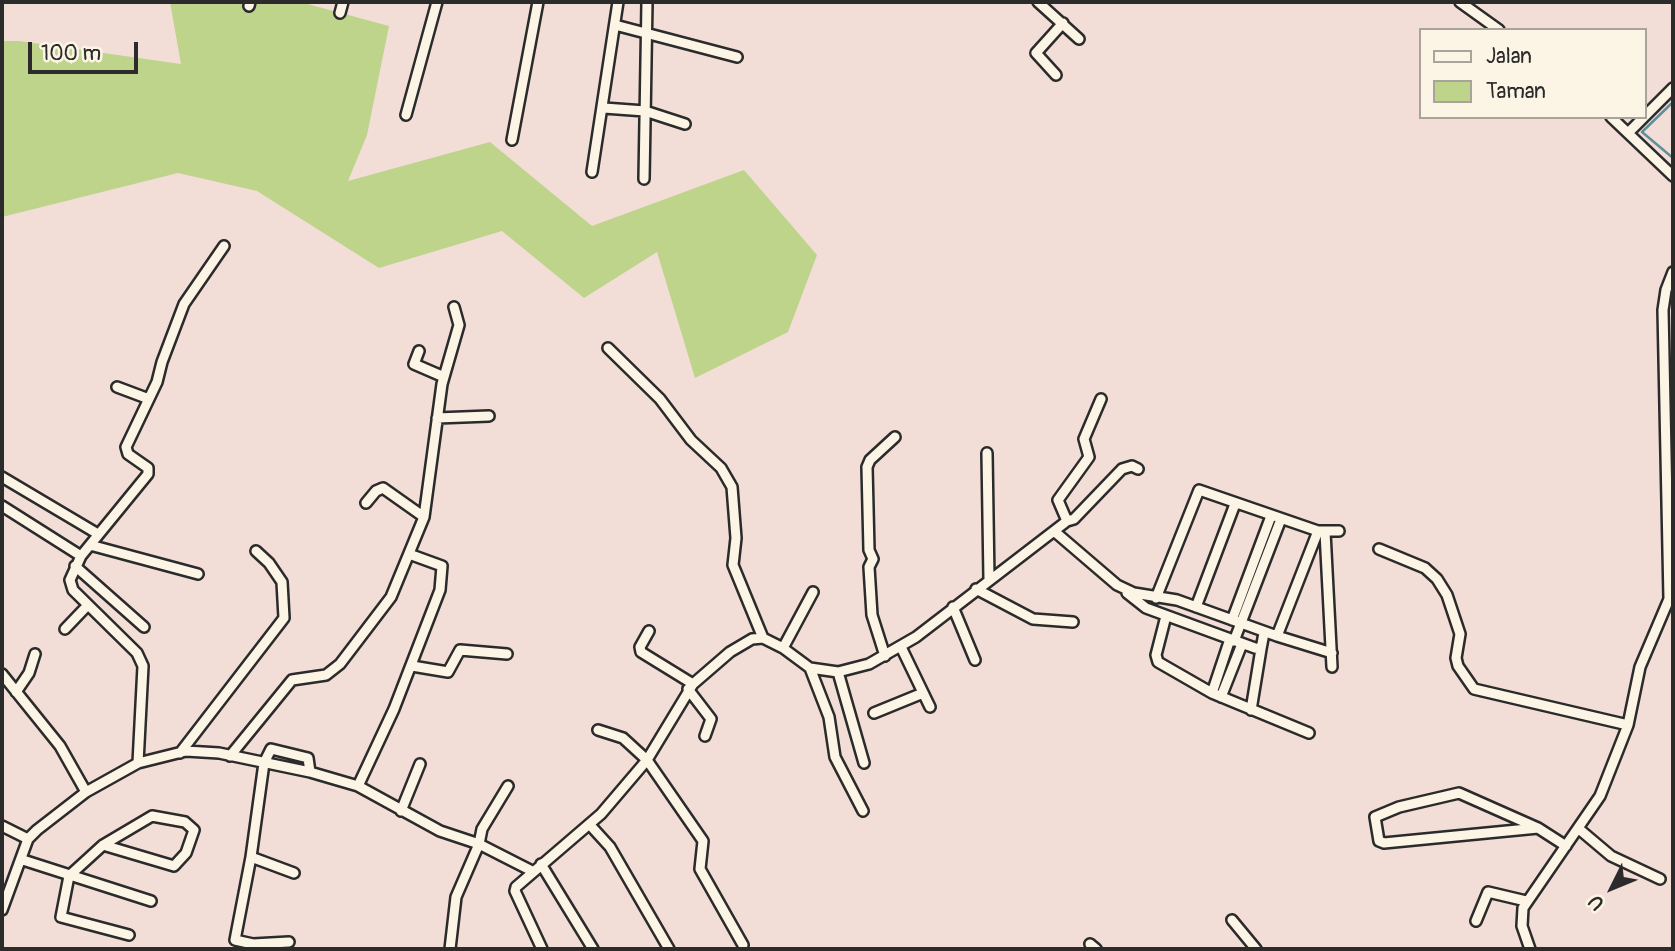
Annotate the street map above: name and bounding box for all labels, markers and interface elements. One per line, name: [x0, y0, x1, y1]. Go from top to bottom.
scale bar: [32, 28, 142, 72]
legend: [1420, 28, 1647, 119]
text: 100 m: [41, 40, 101, 67]
text: Jalan: [1486, 43, 1532, 70]
text: Taman: [1486, 78, 1546, 105]
north arrow: [1577, 853, 1647, 923]
text: U: [1584, 890, 1610, 915]

